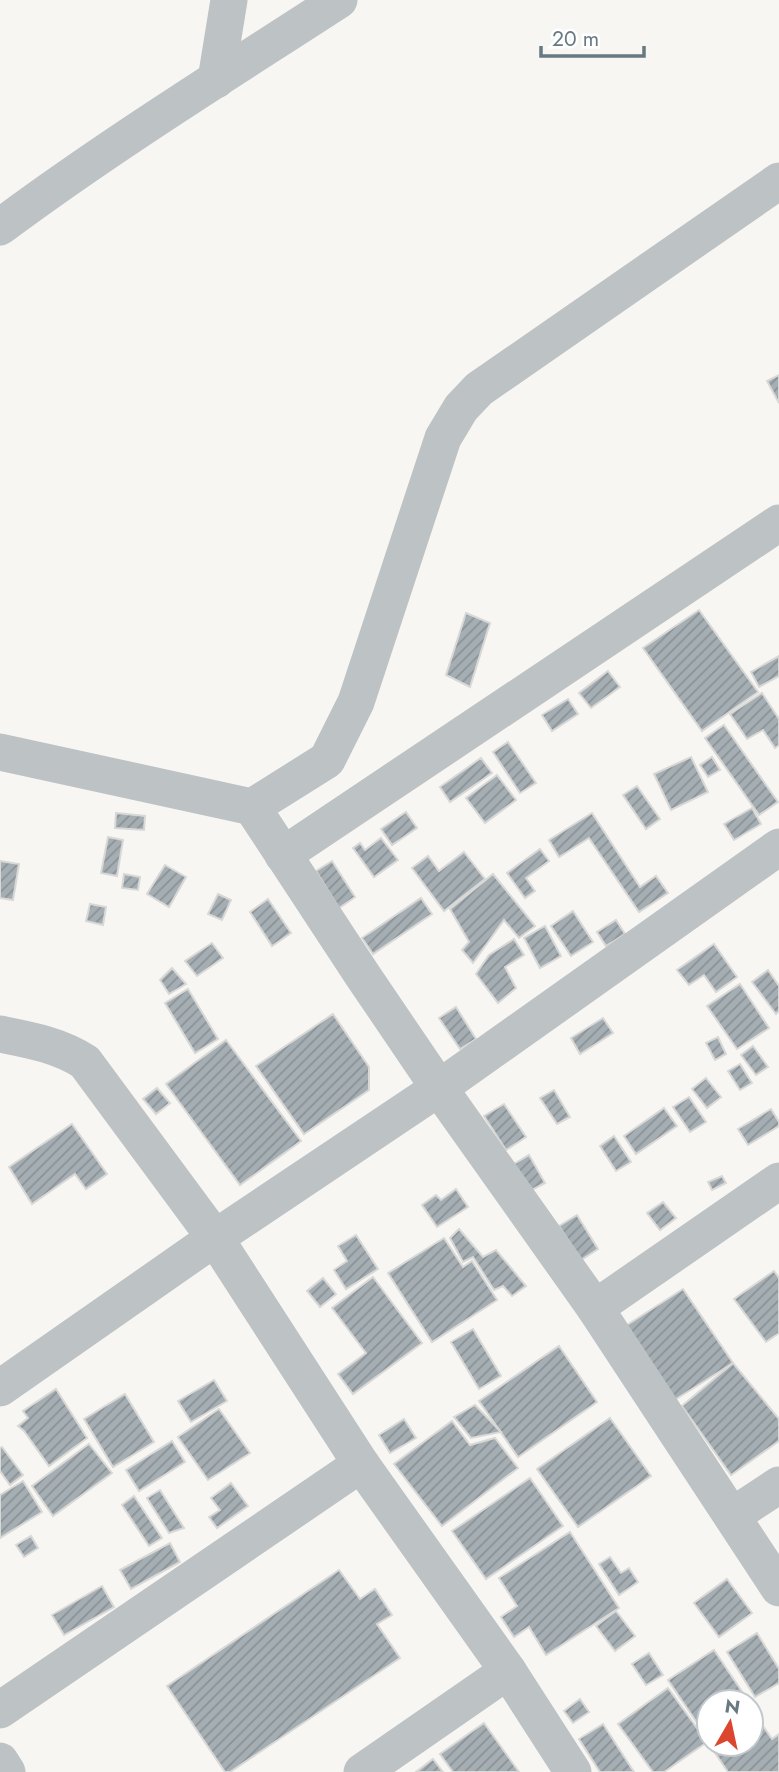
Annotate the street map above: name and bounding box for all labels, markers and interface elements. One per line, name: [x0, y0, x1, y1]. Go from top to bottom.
scale bar: [541, 14, 644, 58]
text: 20 m: [552, 24, 599, 54]
north arrow: [695, 1688, 765, 1758]
text: N: [723, 1692, 742, 1721]

